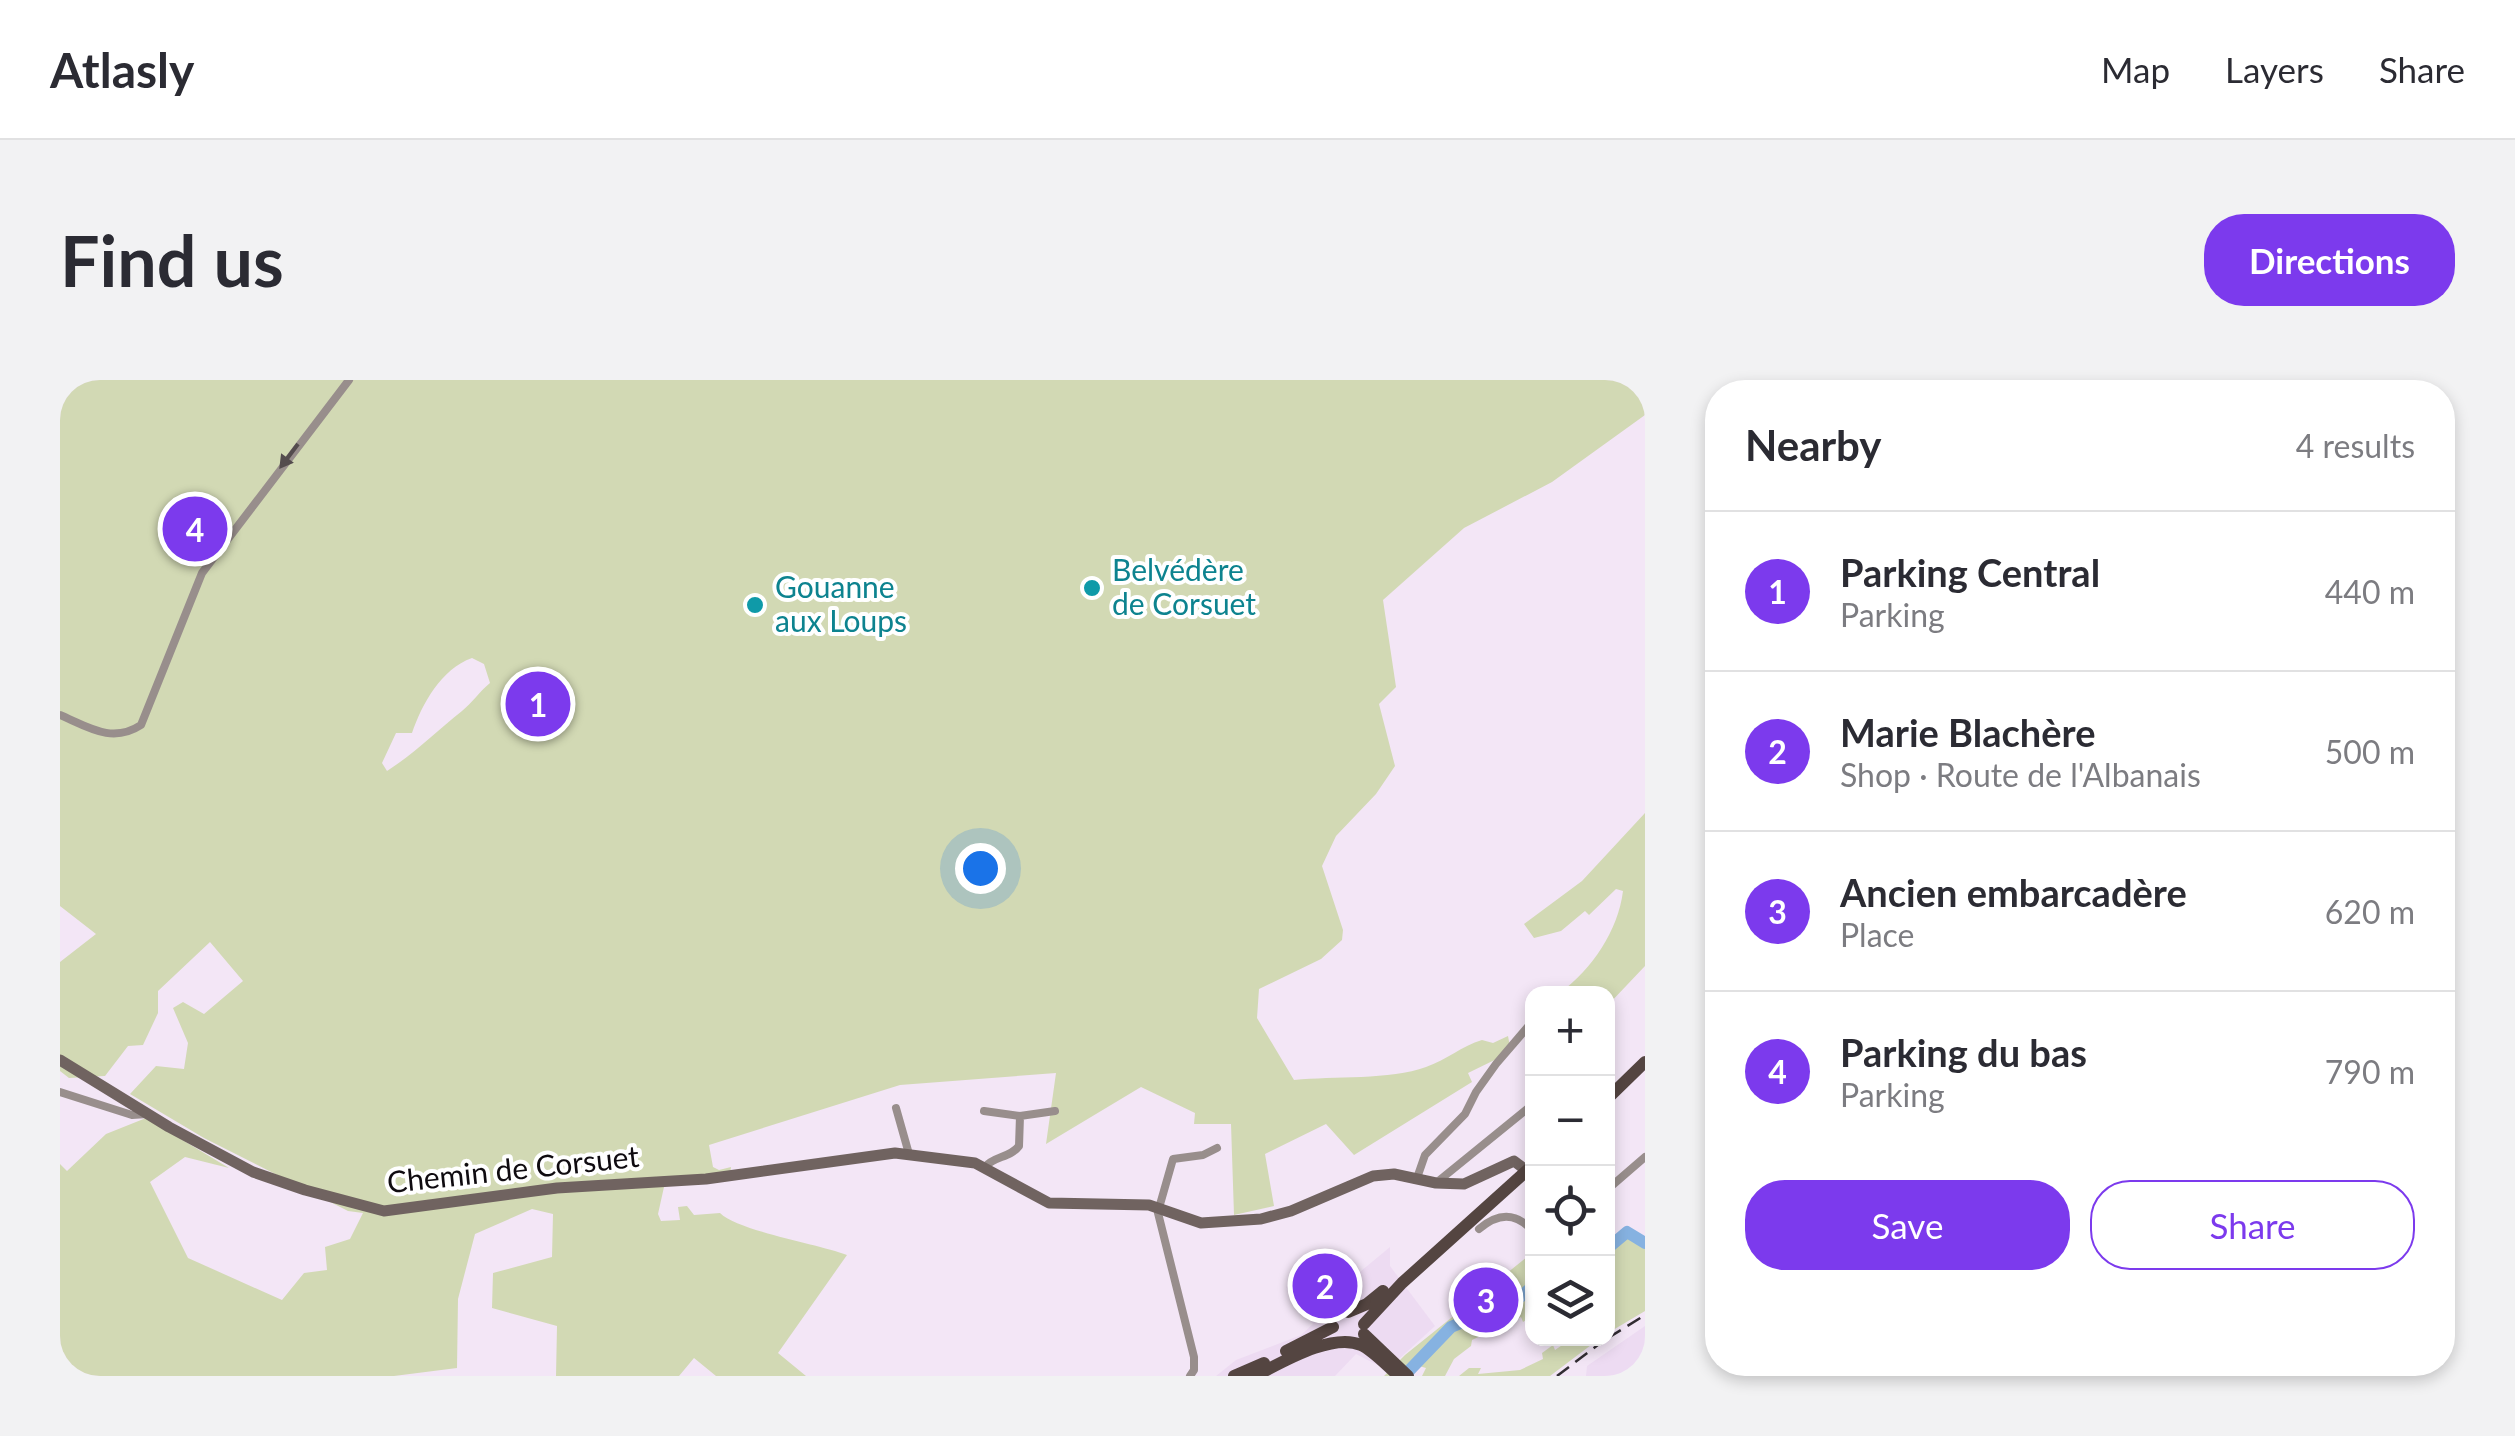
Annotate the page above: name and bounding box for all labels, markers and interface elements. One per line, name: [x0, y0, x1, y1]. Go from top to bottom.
text: Atlasly: [50, 41, 194, 98]
text: Map: [2101, 48, 2170, 90]
text: Layers: [2225, 48, 2324, 90]
text: Share: [2379, 48, 2465, 90]
button: Directions: [2204, 214, 2455, 306]
text: Find us: [60, 218, 284, 302]
text: Nearby: [1745, 420, 1882, 470]
text: 4 results: [2296, 426, 2415, 465]
one-way arrow: [279, 443, 299, 469]
pin: 4: [162, 492, 228, 566]
text: Parking Central: [1840, 549, 2100, 595]
place label: Belvédère de Corsuet: [1112, 551, 1256, 621]
place label: Gouanne aux Loups: [775, 568, 907, 638]
text: 1: [1768, 572, 1787, 611]
text: 440 m: [2325, 572, 2415, 611]
marker: Belvédère de Corsuet: [1081, 577, 1103, 599]
marker: Gouanne aux Loups: [744, 594, 766, 616]
text: Parking: [1840, 595, 1945, 634]
pin: 1: [506, 666, 570, 742]
text: Marie Blachère: [1840, 709, 2095, 755]
text: 2: [1768, 732, 1787, 771]
text: 500 m: [2325, 732, 2415, 771]
text: Shop · Route de l'Albanais: [1840, 755, 2201, 794]
your location: [955, 843, 1006, 894]
text: Ancien embarcadère: [1840, 869, 2187, 915]
text: 3: [1768, 892, 1787, 931]
text: 620 m: [2325, 892, 2415, 931]
text: Place: [1840, 915, 1914, 954]
map controls: [1525, 986, 1615, 1346]
button: +: [1525, 986, 1615, 1076]
text: Parking du bas: [1840, 1029, 2087, 1075]
text: 4: [1768, 1052, 1787, 1091]
text: 790 m: [2325, 1052, 2415, 1091]
text: Parking: [1840, 1075, 1945, 1114]
button: −: [1525, 1076, 1615, 1166]
street label: Chemin de Corsuet: [385, 1137, 641, 1199]
button: locate: [1525, 1166, 1615, 1256]
button: Save: [1745, 1180, 2070, 1270]
button: Share: [2090, 1180, 2415, 1270]
pin: 2: [1292, 1248, 1358, 1324]
button: layers: [1525, 1256, 1615, 1346]
pin: 3: [1454, 1262, 1518, 1338]

